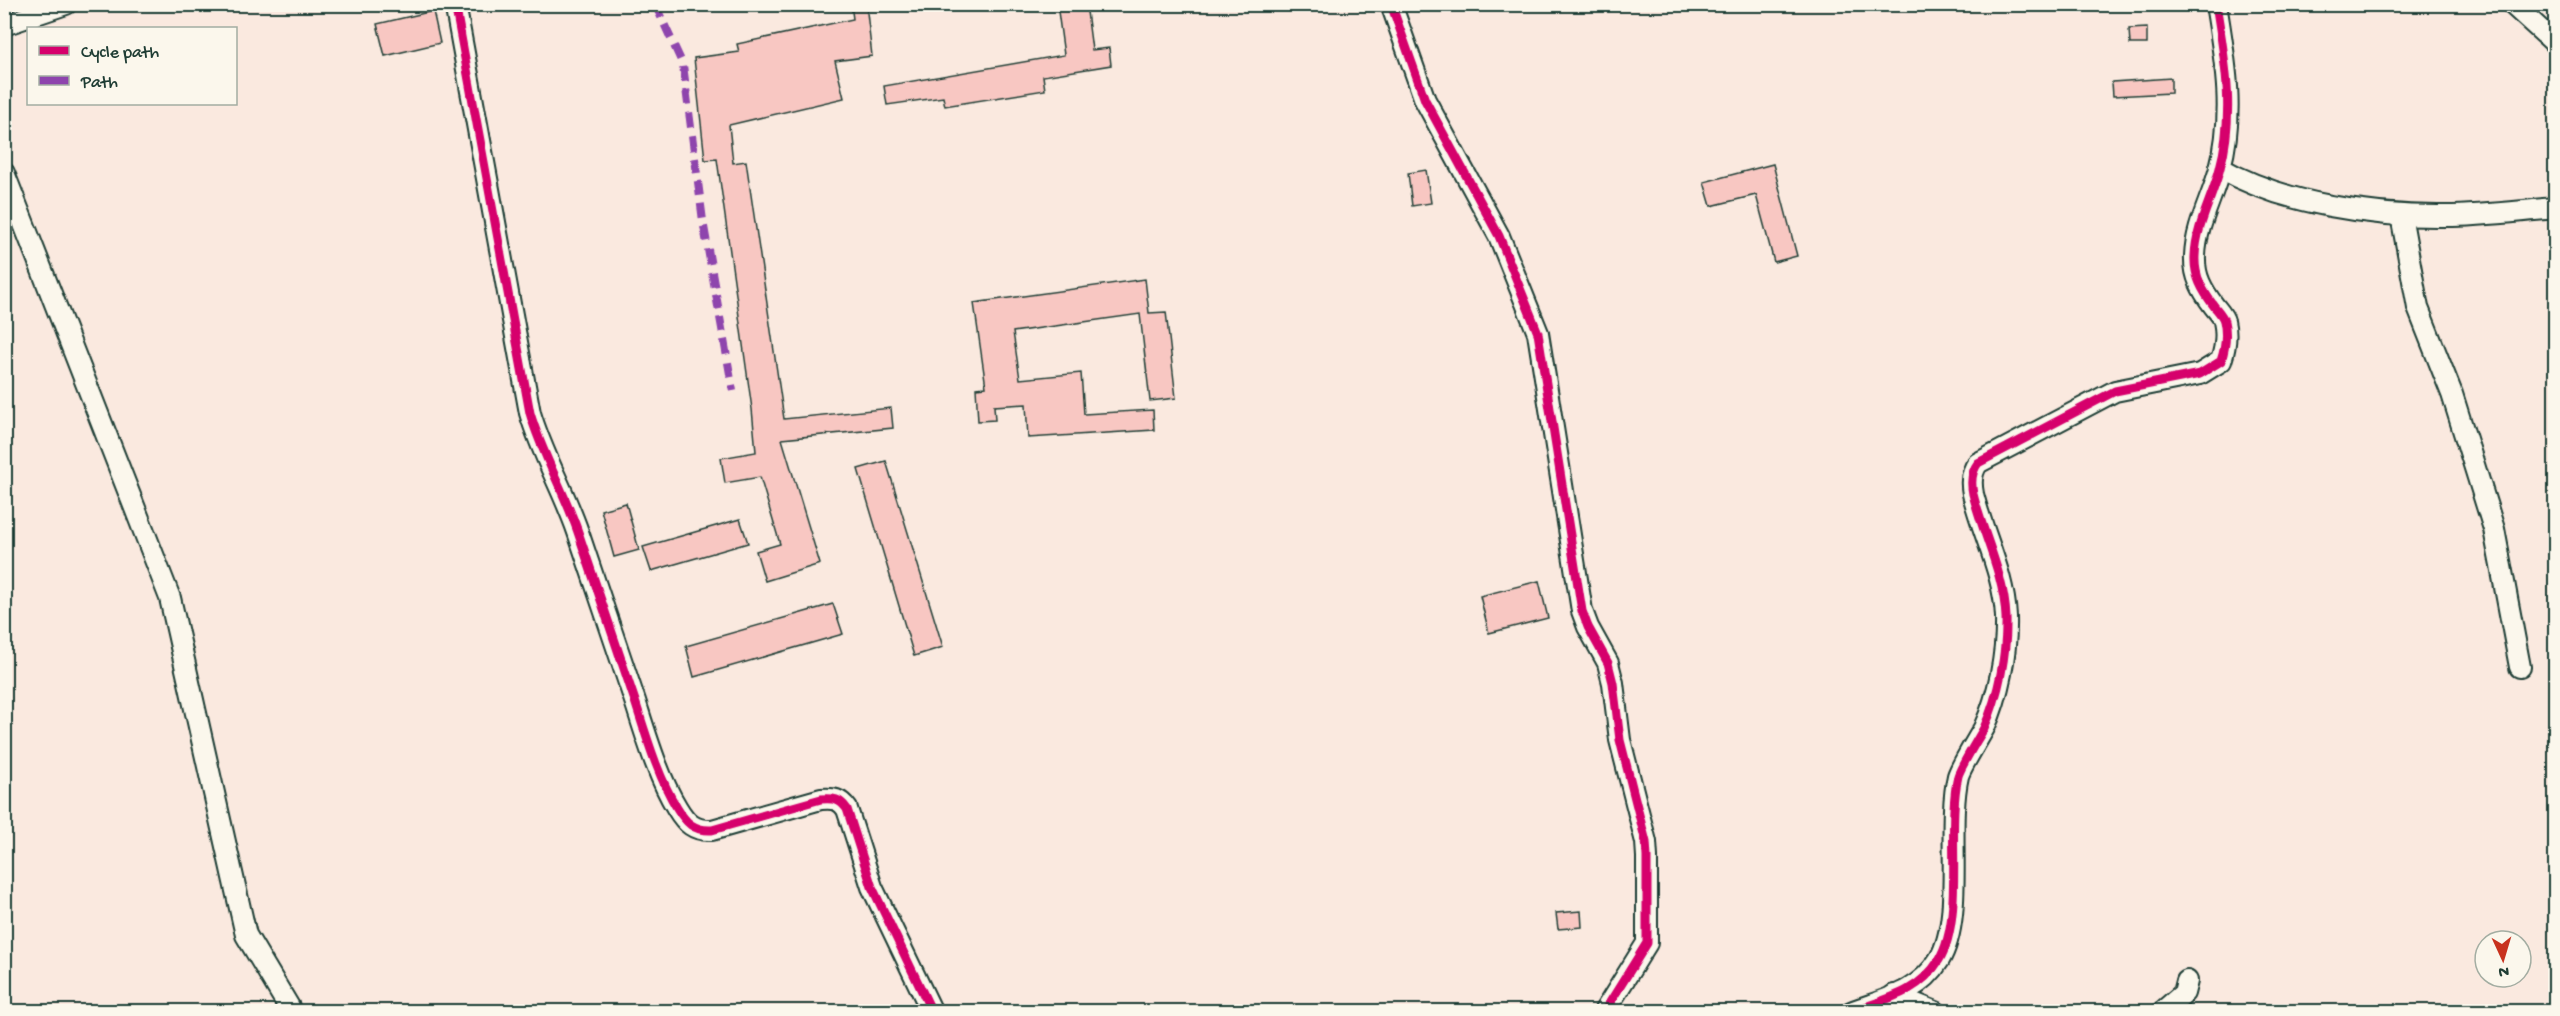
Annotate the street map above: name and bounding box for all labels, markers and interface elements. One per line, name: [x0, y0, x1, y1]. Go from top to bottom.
legend: [27, 27, 237, 105]
text: Cycle path: [81, 43, 159, 64]
text: Path: [80, 73, 118, 94]
north arrow: [2473, 929, 2533, 989]
text: N: [2497, 961, 2510, 980]

